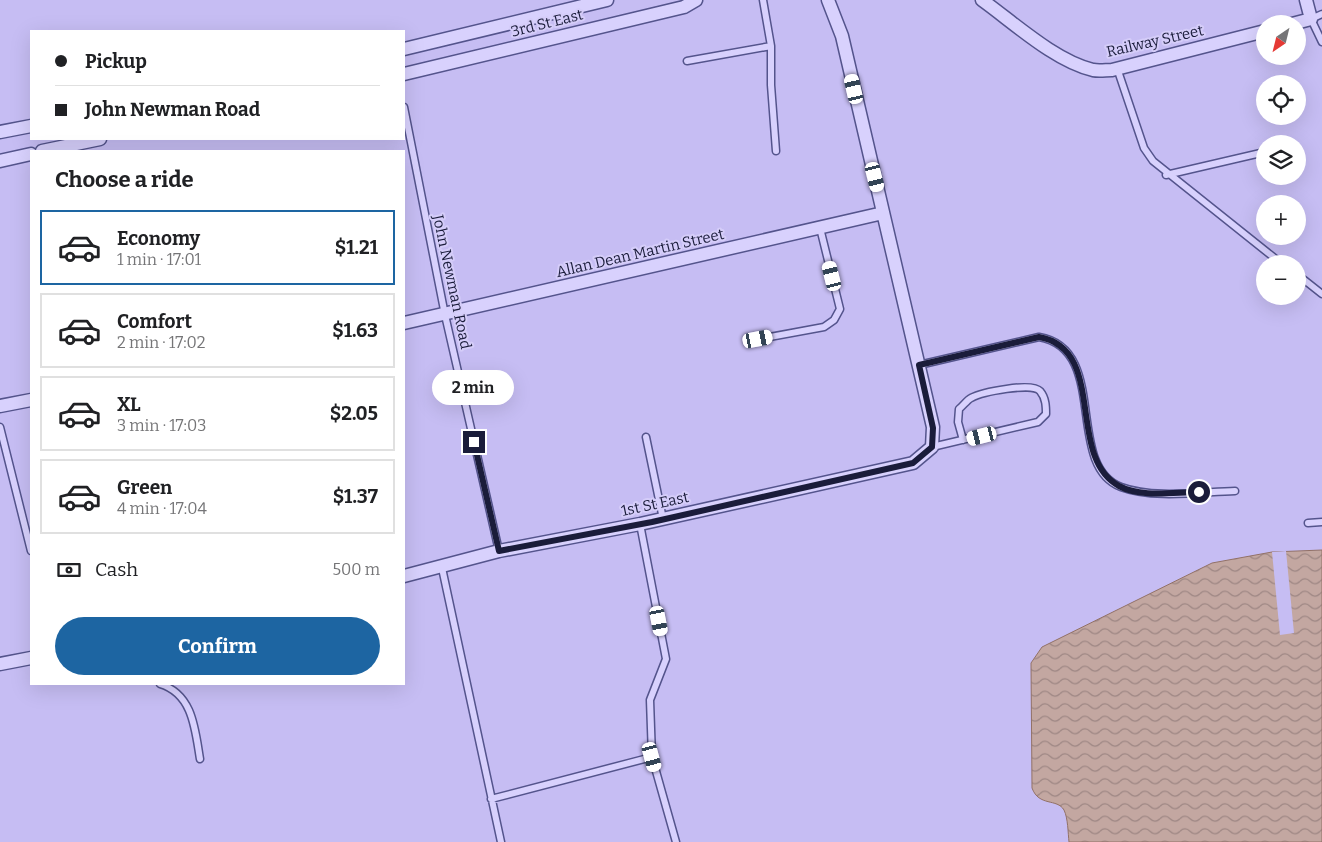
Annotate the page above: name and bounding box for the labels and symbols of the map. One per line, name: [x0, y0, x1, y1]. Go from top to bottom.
street label: 3rd St East: [509, 5, 585, 41]
north arrow: [1256, 15, 1306, 65]
street label: Railway Street: [1105, 21, 1206, 61]
car: [843, 73, 864, 105]
car: [864, 161, 885, 193]
street label: John Newman Road: [429, 212, 475, 351]
street label: Allan Dean Martin Street: [554, 225, 726, 281]
car: [821, 260, 842, 292]
car: [741, 329, 774, 349]
callout: 2 min: [433, 370, 515, 404]
car: [965, 425, 998, 447]
route end: [463, 431, 485, 453]
route start: [1188, 481, 1210, 503]
street label: 1st St East: [619, 488, 691, 520]
car: [648, 605, 669, 637]
car: [640, 741, 663, 773]

